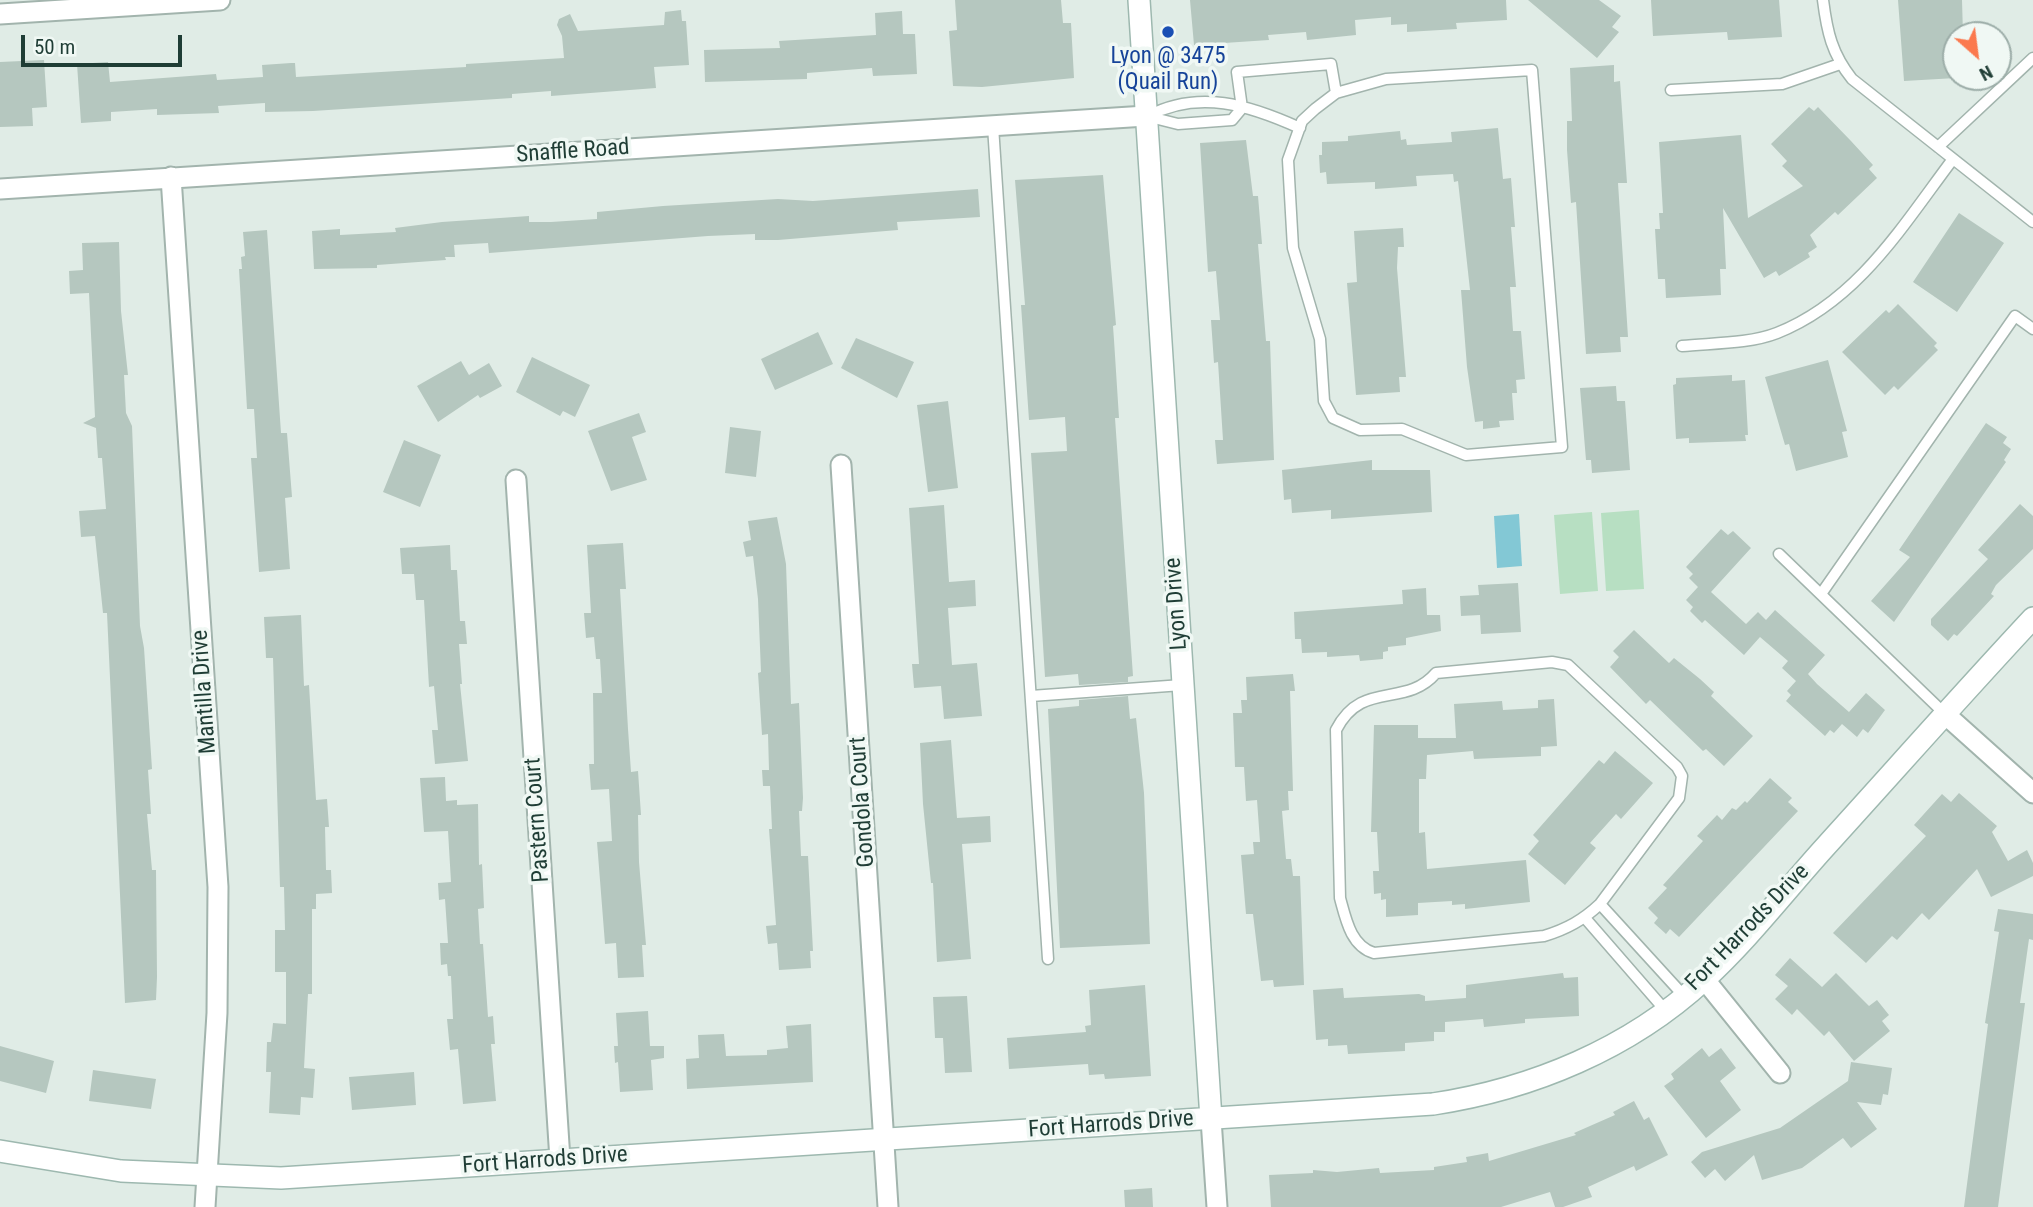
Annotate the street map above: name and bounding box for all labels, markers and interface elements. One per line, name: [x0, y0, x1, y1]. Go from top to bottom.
scale bar: [24, 21, 186, 65]
north arrow: [1942, 21, 2012, 91]
marker: Lyon @ 3475 (Quail Run): [1160, 24, 1176, 40]
text: 50 m: [34, 35, 75, 59]
place label: Lyon @ 3475 (Quail Run): [1110, 43, 1226, 97]
text: N: [1976, 60, 1997, 86]
street label: Snaffle Road: [515, 134, 631, 170]
street label: Lyon Drive: [1160, 557, 1194, 651]
street label: Mantilla Drive: [187, 629, 223, 755]
street label: Gondola Court: [845, 736, 881, 868]
street label: Pastern Court: [520, 757, 556, 883]
street label: Fort Harrods Drive: [1681, 859, 1815, 997]
street label: Fort Harrods Drive: [1027, 1105, 1195, 1145]
street label: Fort Harrods Drive: [461, 1141, 629, 1181]

